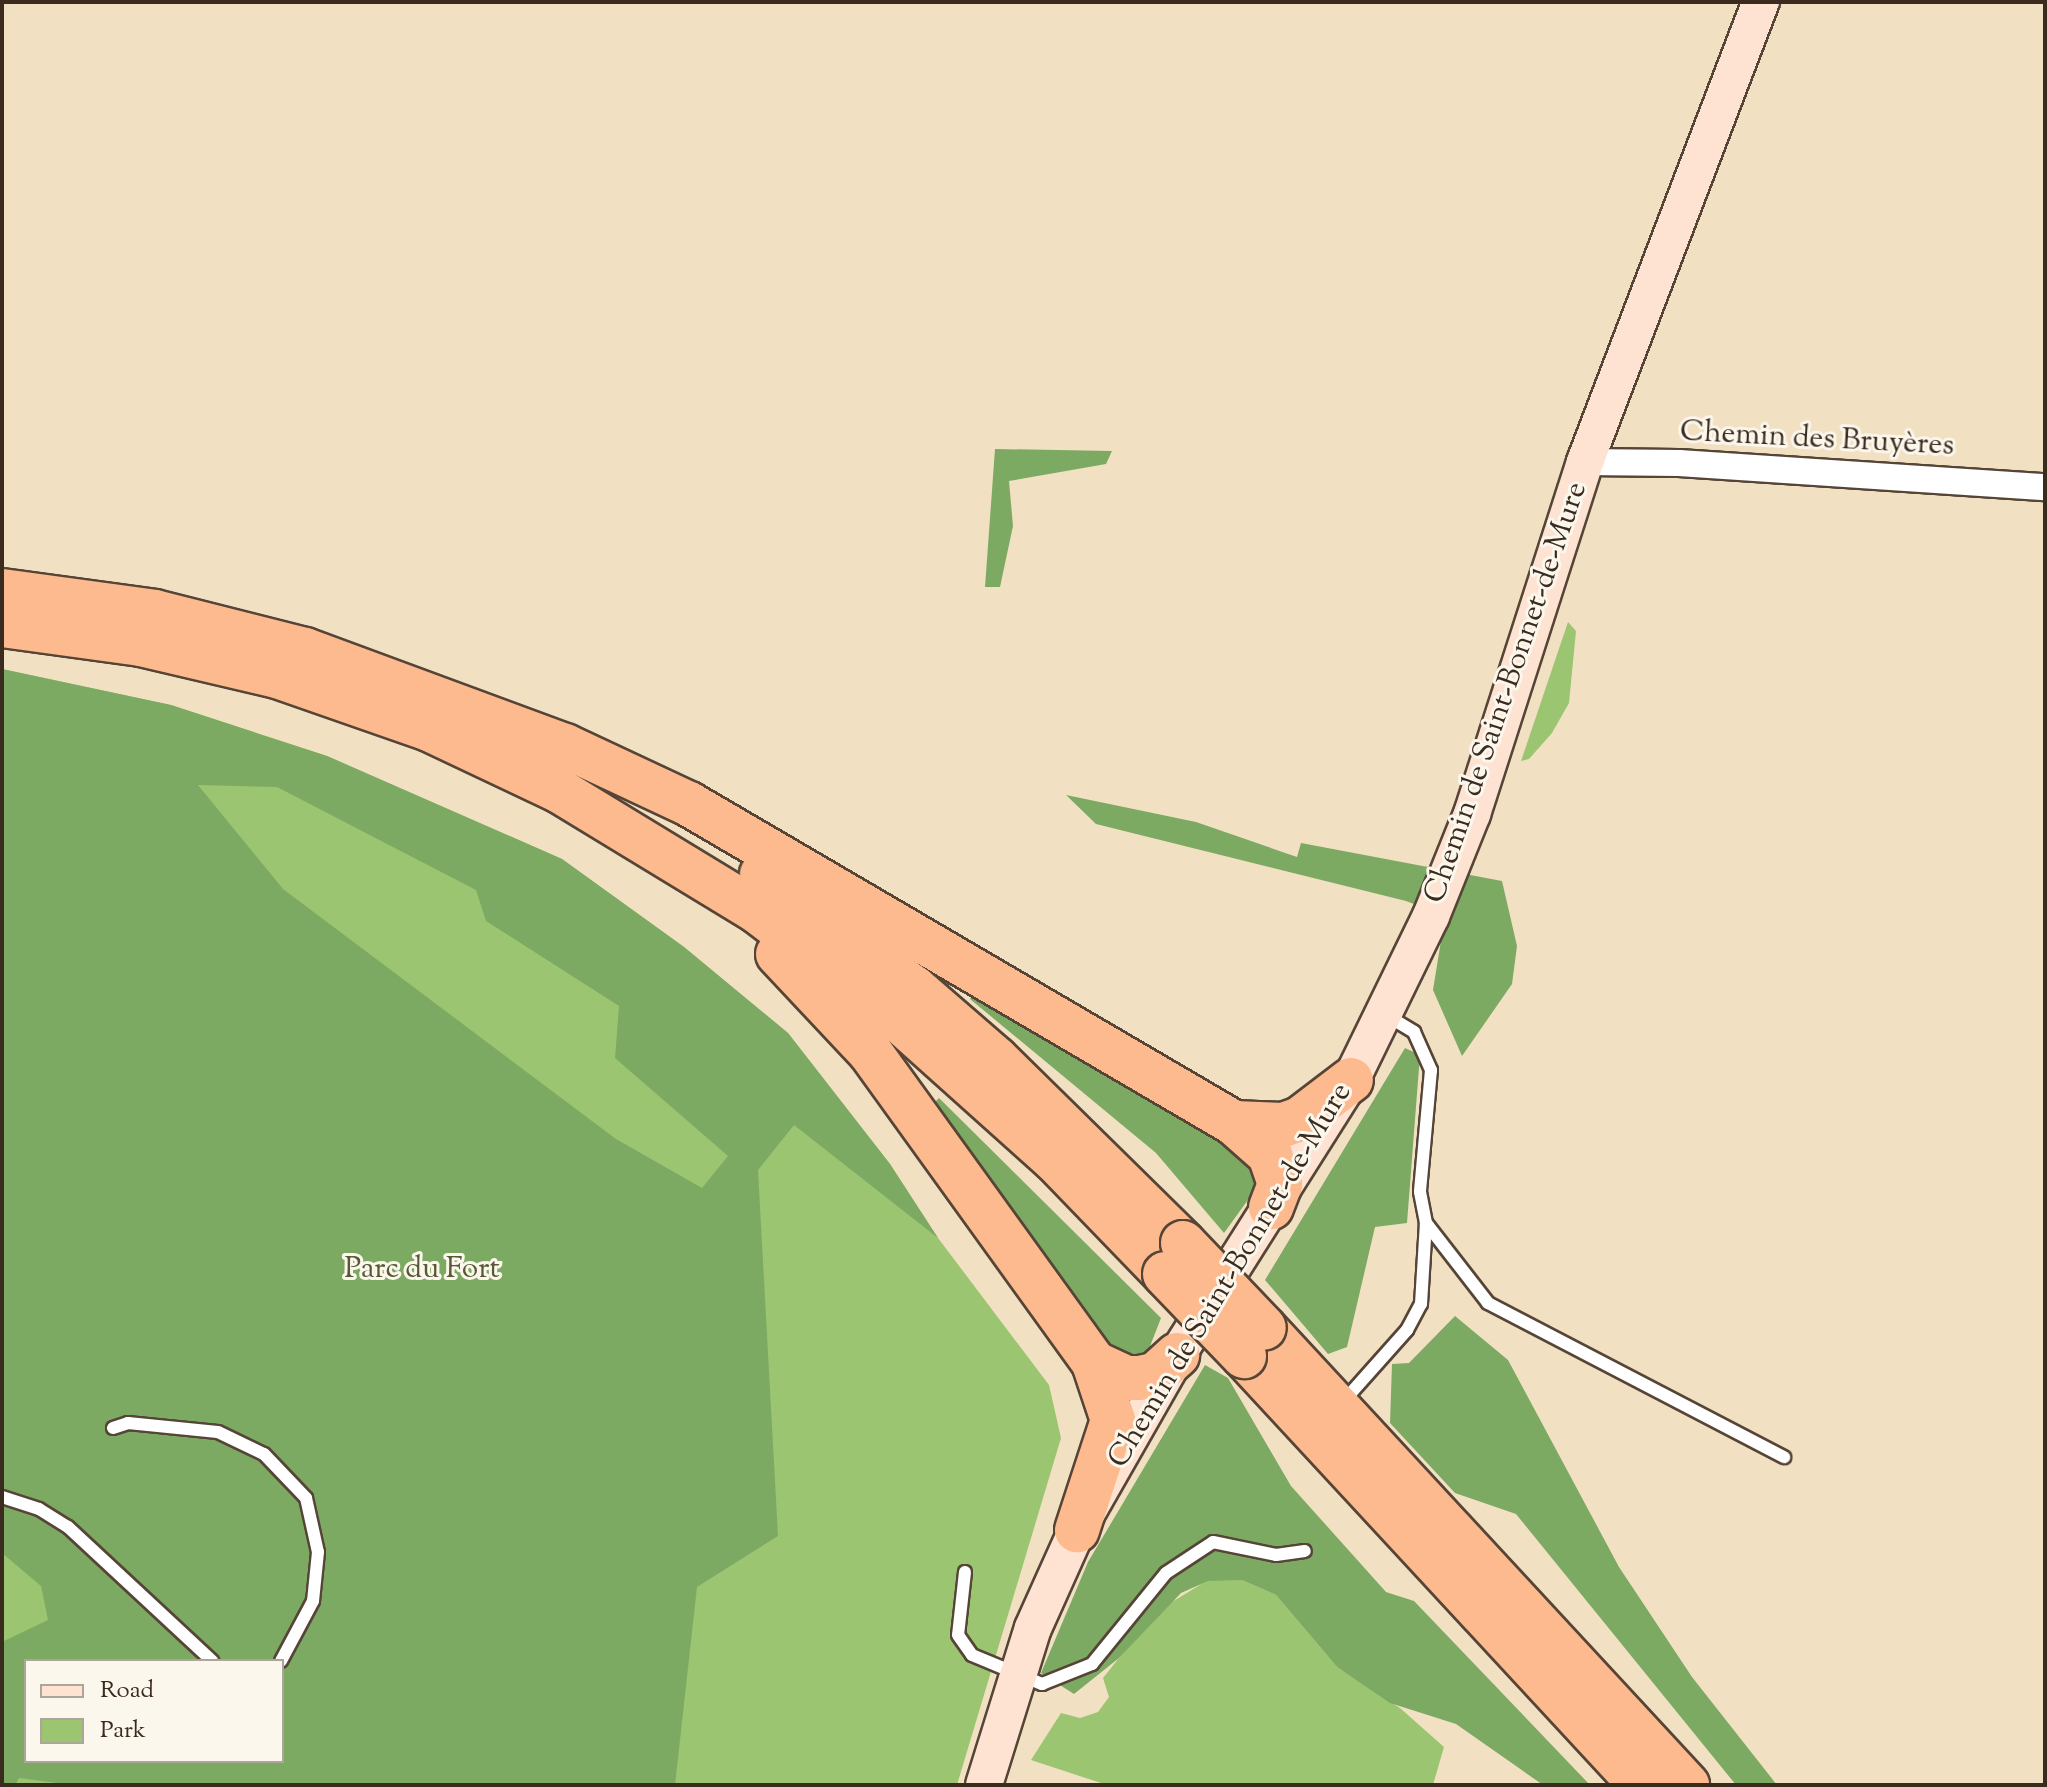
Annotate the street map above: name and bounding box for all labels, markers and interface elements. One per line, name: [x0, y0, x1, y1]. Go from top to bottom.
street label: Chemin des Bruyères: [1679, 415, 1955, 465]
street label: Chemin de Saint-Bonnet-de-Mure: [1418, 478, 1596, 908]
street label: Chemin de Saint-Bonnet-de-Mure: [1102, 1077, 1360, 1475]
park label: Parc du Fort: [344, 1252, 500, 1288]
legend: [24, 1659, 284, 1763]
text: Road: [100, 1674, 154, 1708]
text: Park: [100, 1714, 146, 1748]

